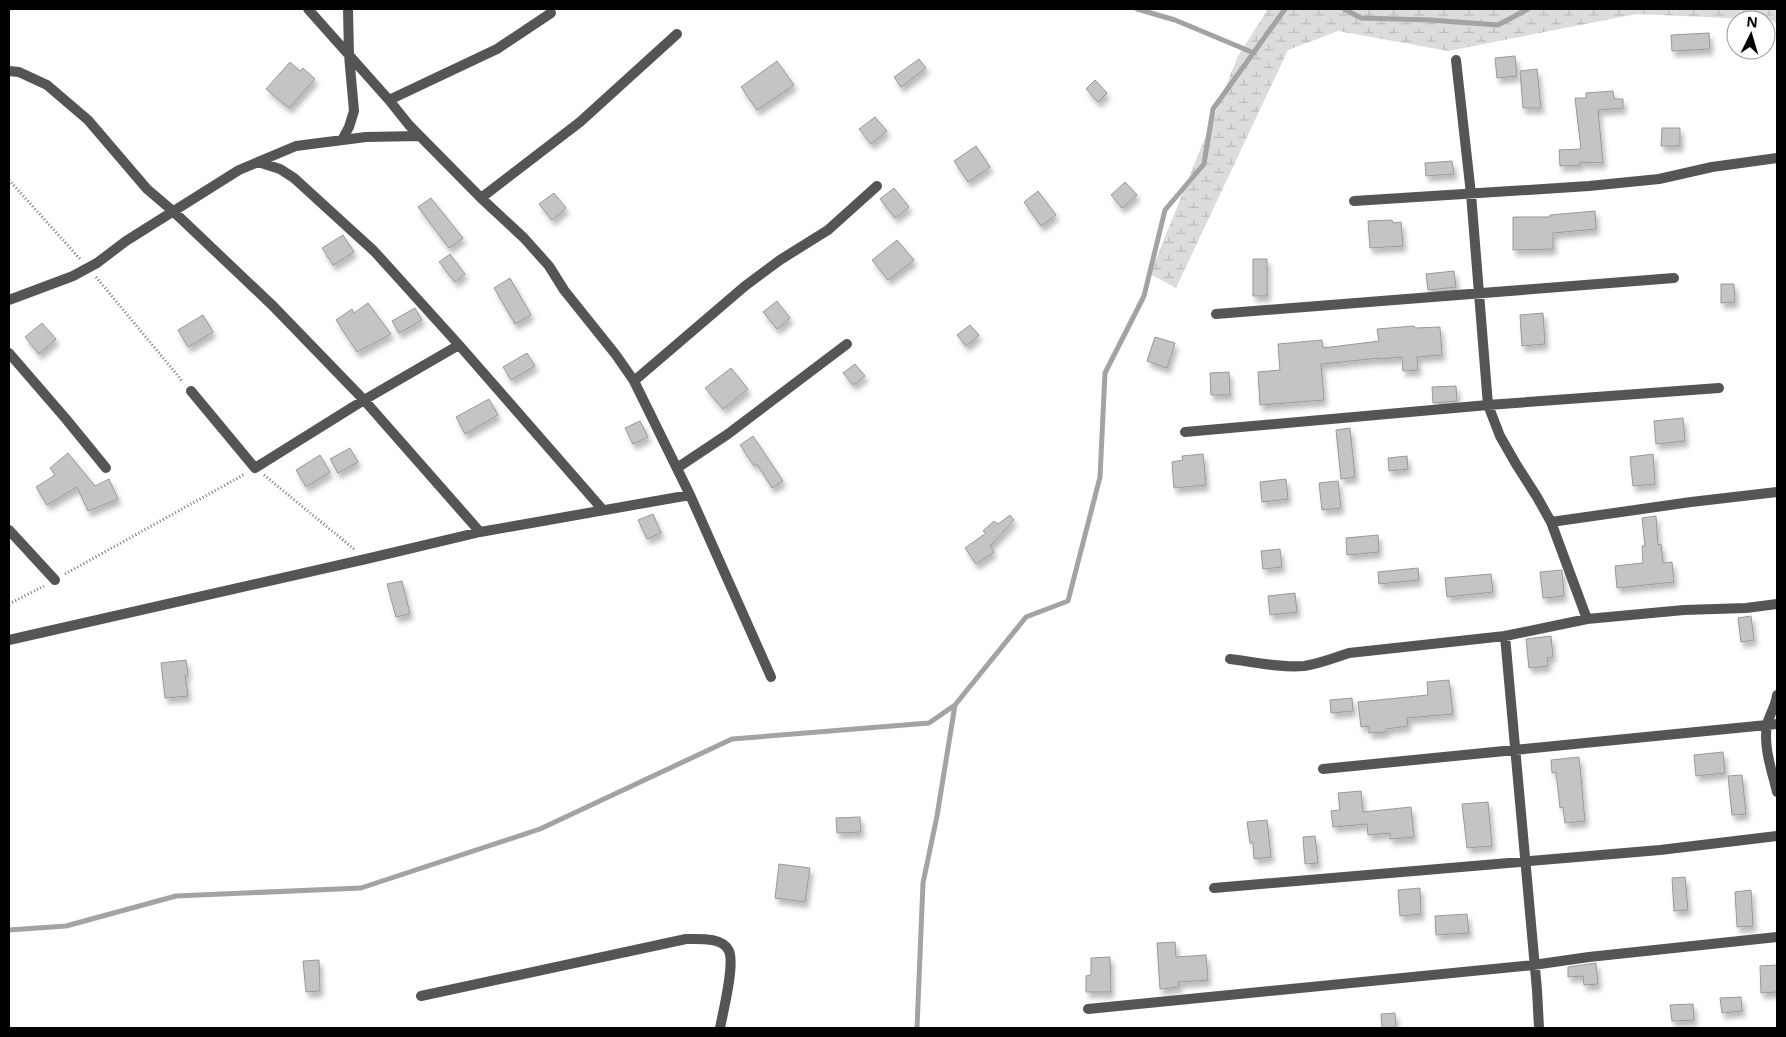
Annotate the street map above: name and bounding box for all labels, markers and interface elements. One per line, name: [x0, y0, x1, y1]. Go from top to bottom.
north arrow: [1726, 10, 1776, 60]
text: N: [1746, 12, 1759, 32]

